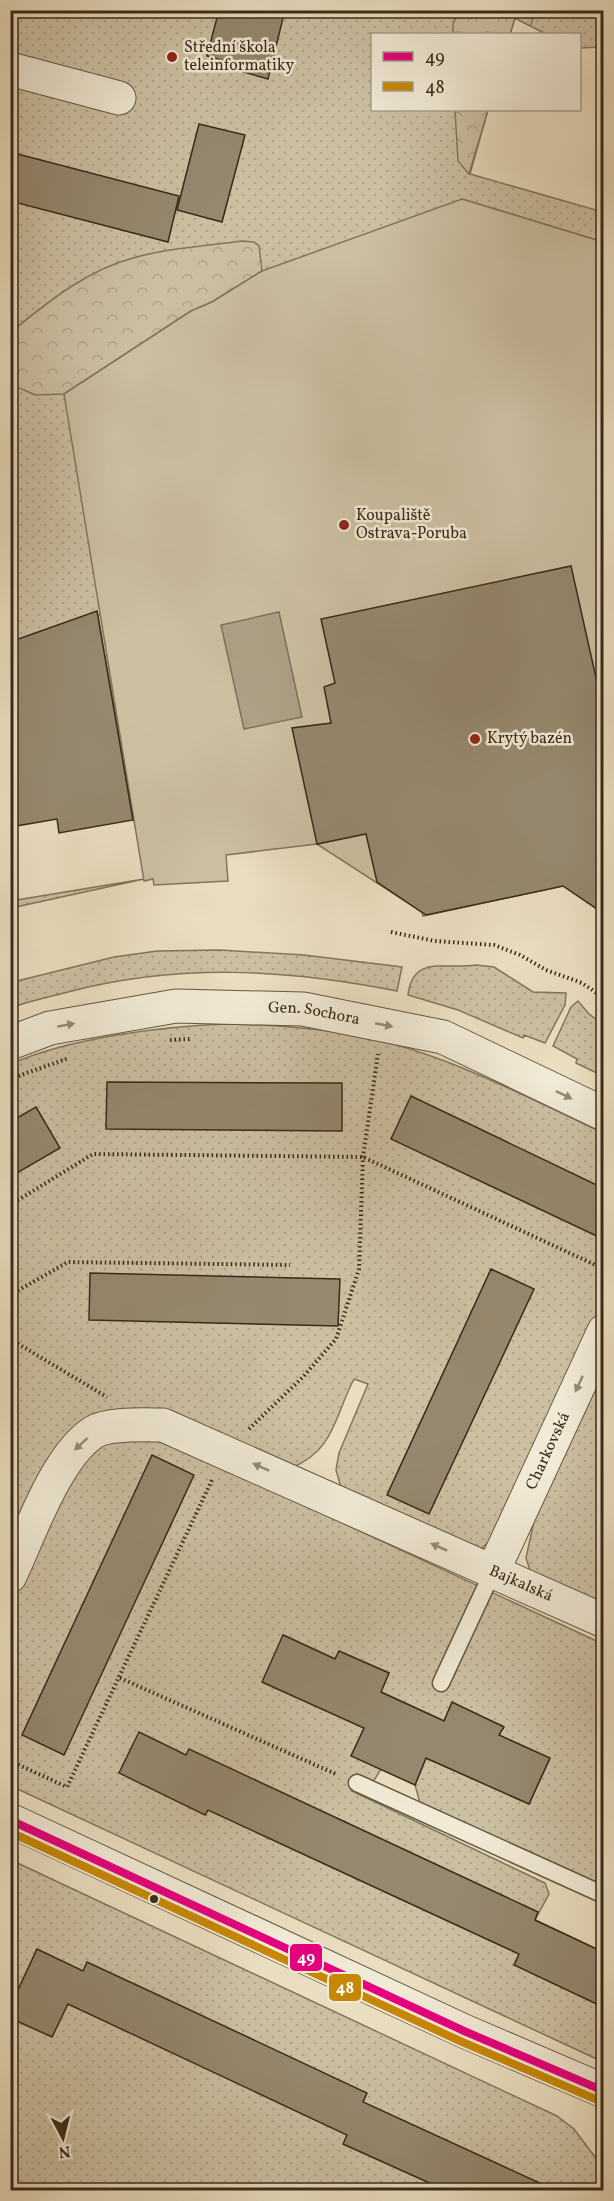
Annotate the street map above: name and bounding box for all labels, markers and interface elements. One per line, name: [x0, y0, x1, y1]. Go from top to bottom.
legend: [371, 33, 581, 111]
place label: Střední škola teleinformatiky: [184, 37, 295, 77]
text: 49: [425, 46, 445, 71]
marker: Střední škola teleinformatiky: [165, 50, 179, 64]
text: 48: [425, 76, 445, 101]
place label: Koupaliště Ostrava-Poruba: [356, 505, 467, 545]
marker: Koupaliště Ostrava-Poruba: [337, 518, 351, 532]
place label: Krytý bazén: [487, 728, 572, 750]
marker: Krytý bazén: [468, 732, 482, 746]
street label: Gen. Sochora: [268, 997, 362, 1031]
one-way arrow: [57, 1020, 76, 1029]
one-way arrow: [374, 1021, 393, 1030]
one-way arrow: [556, 1091, 573, 1100]
one-way arrow: [574, 1376, 584, 1394]
street label: Charkovská: [521, 1409, 576, 1494]
one-way arrow: [74, 1437, 88, 1451]
one-way arrow: [253, 1463, 270, 1472]
one-way arrow: [430, 1542, 448, 1552]
street label: Bajkalská: [485, 1560, 556, 1608]
unlabelled marker: [148, 1893, 160, 1905]
line badge: 49: [289, 1943, 323, 1972]
text: 49: [297, 1948, 315, 1970]
line badge: 48: [328, 1973, 362, 2002]
text: 48: [336, 1978, 354, 2000]
north arrow: [33, 2108, 93, 2168]
text: N: [57, 2139, 72, 2163]

